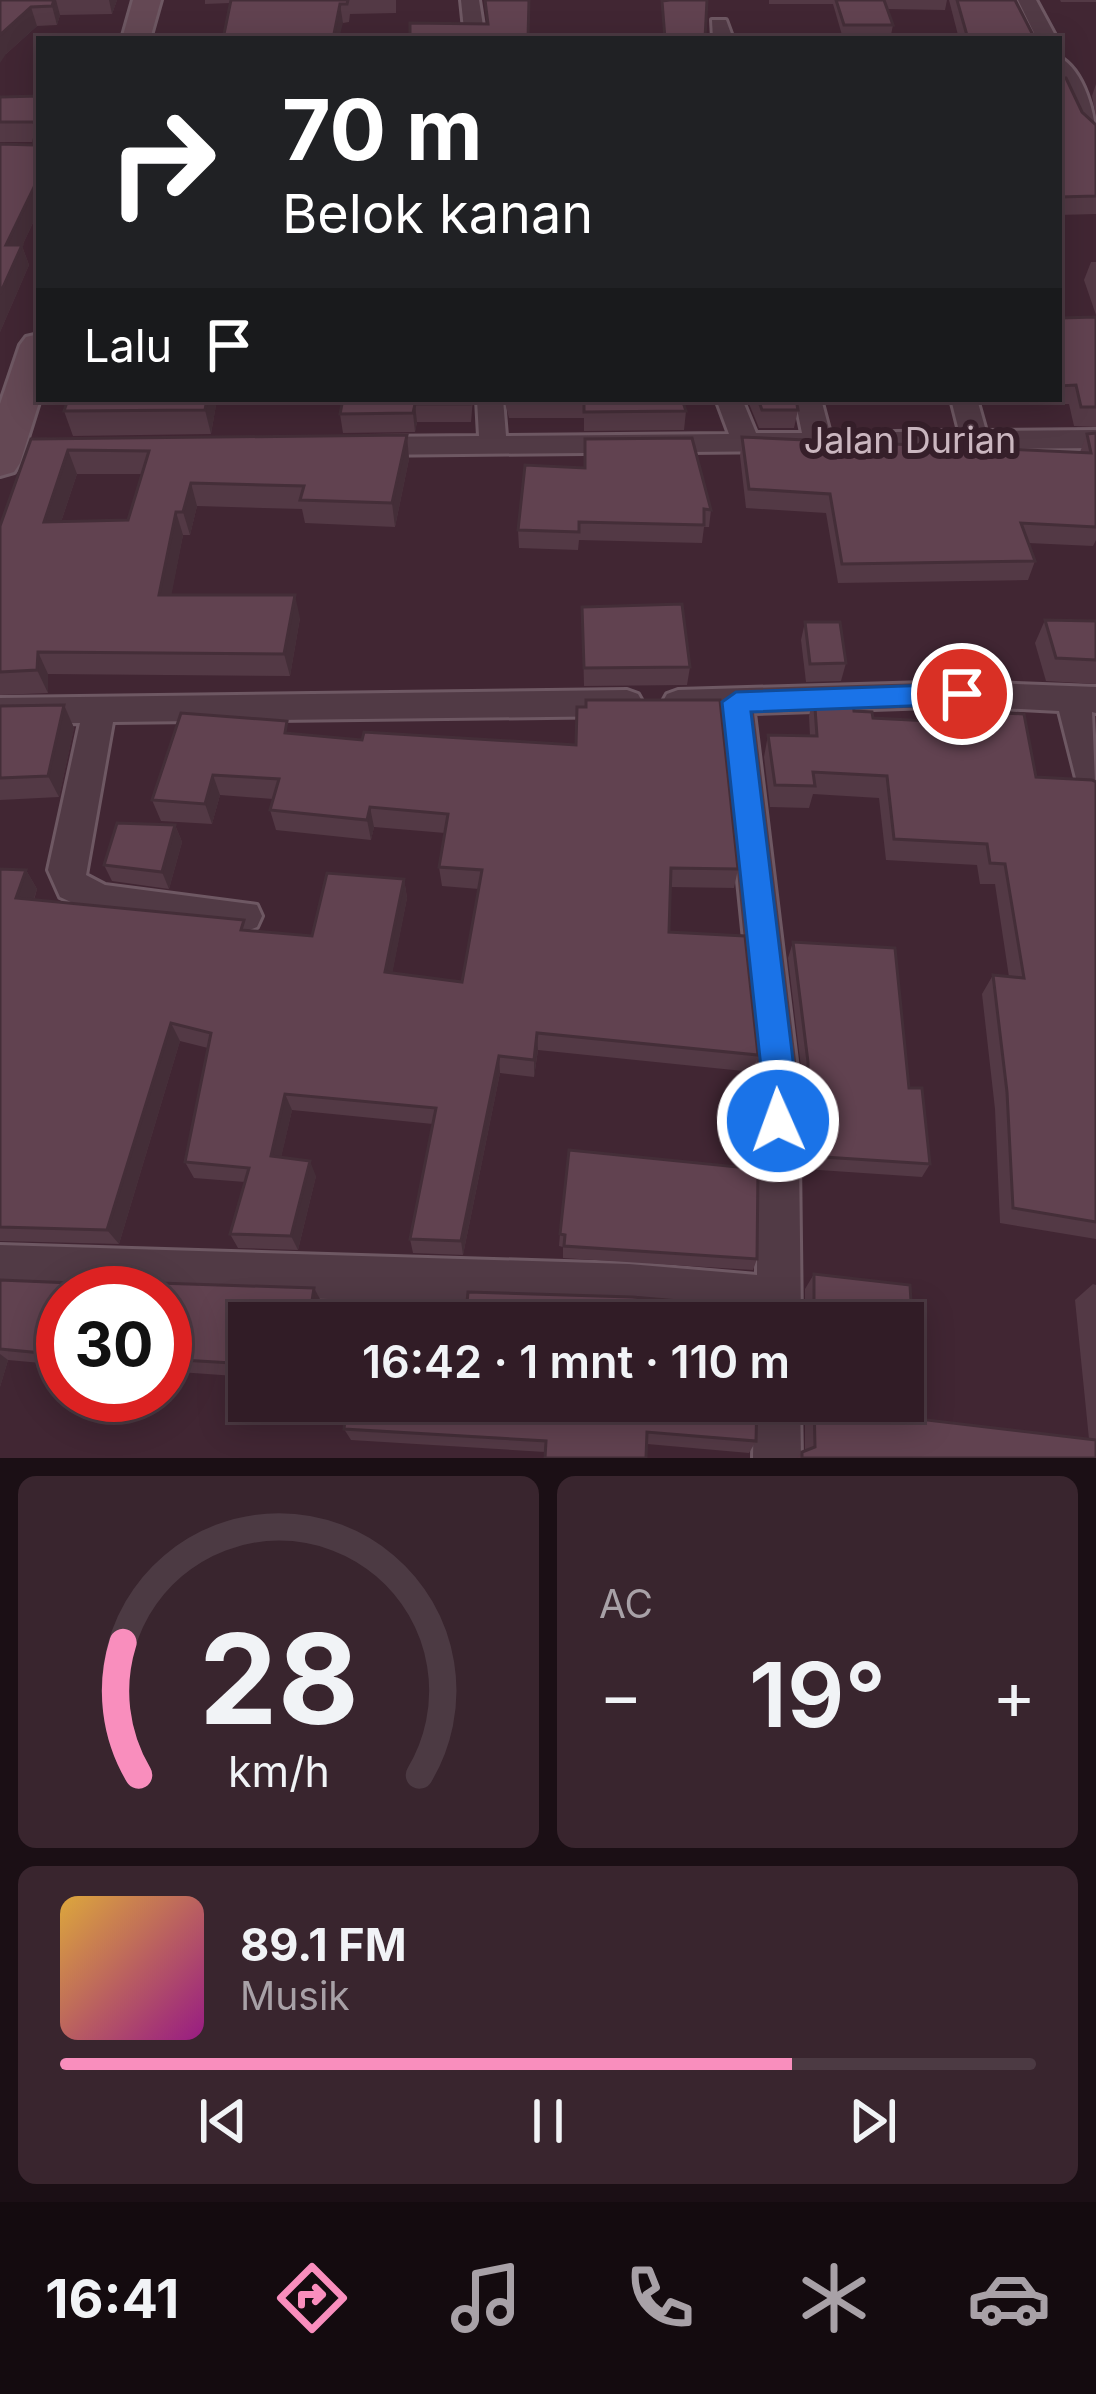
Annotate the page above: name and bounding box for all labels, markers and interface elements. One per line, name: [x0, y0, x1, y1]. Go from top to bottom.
text: 70 m: [282, 79, 483, 180]
icon: right: [84, 84, 240, 240]
text: Belok kanan: [282, 181, 593, 246]
icon: arrive: [196, 312, 262, 378]
text: Lalu: [84, 318, 172, 373]
street label: Jalan Durian: [804, 418, 1016, 462]
pin: [911, 643, 1013, 745]
icon: arrive: [929, 661, 995, 727]
position arrow: [715, 1058, 841, 1184]
speed limit sign: 30: [36, 1266, 192, 1422]
text: 16:42 · 1 mnt · 110 m: [362, 1334, 790, 1389]
text: AC: [599, 1580, 653, 1627]
text: 28: [199, 1603, 358, 1754]
text: 19°: [749, 1640, 886, 1749]
text: −: [599, 1655, 643, 1735]
text: +: [992, 1655, 1036, 1735]
text: km/h: [228, 1745, 329, 1797]
text: 89.1 FM: [240, 1917, 407, 1972]
text: Musik: [240, 1972, 350, 2019]
icon: previous: [190, 2088, 256, 2154]
icon: pause: [515, 2088, 581, 2154]
icon: next: [840, 2088, 906, 2154]
icon: directions: [270, 2256, 354, 2340]
icon: music: [444, 2256, 528, 2340]
icon: phone: [618, 2256, 702, 2340]
icon: climate: [792, 2256, 876, 2340]
icon: car: [967, 2256, 1051, 2340]
text: 16:41: [45, 2266, 179, 2331]

